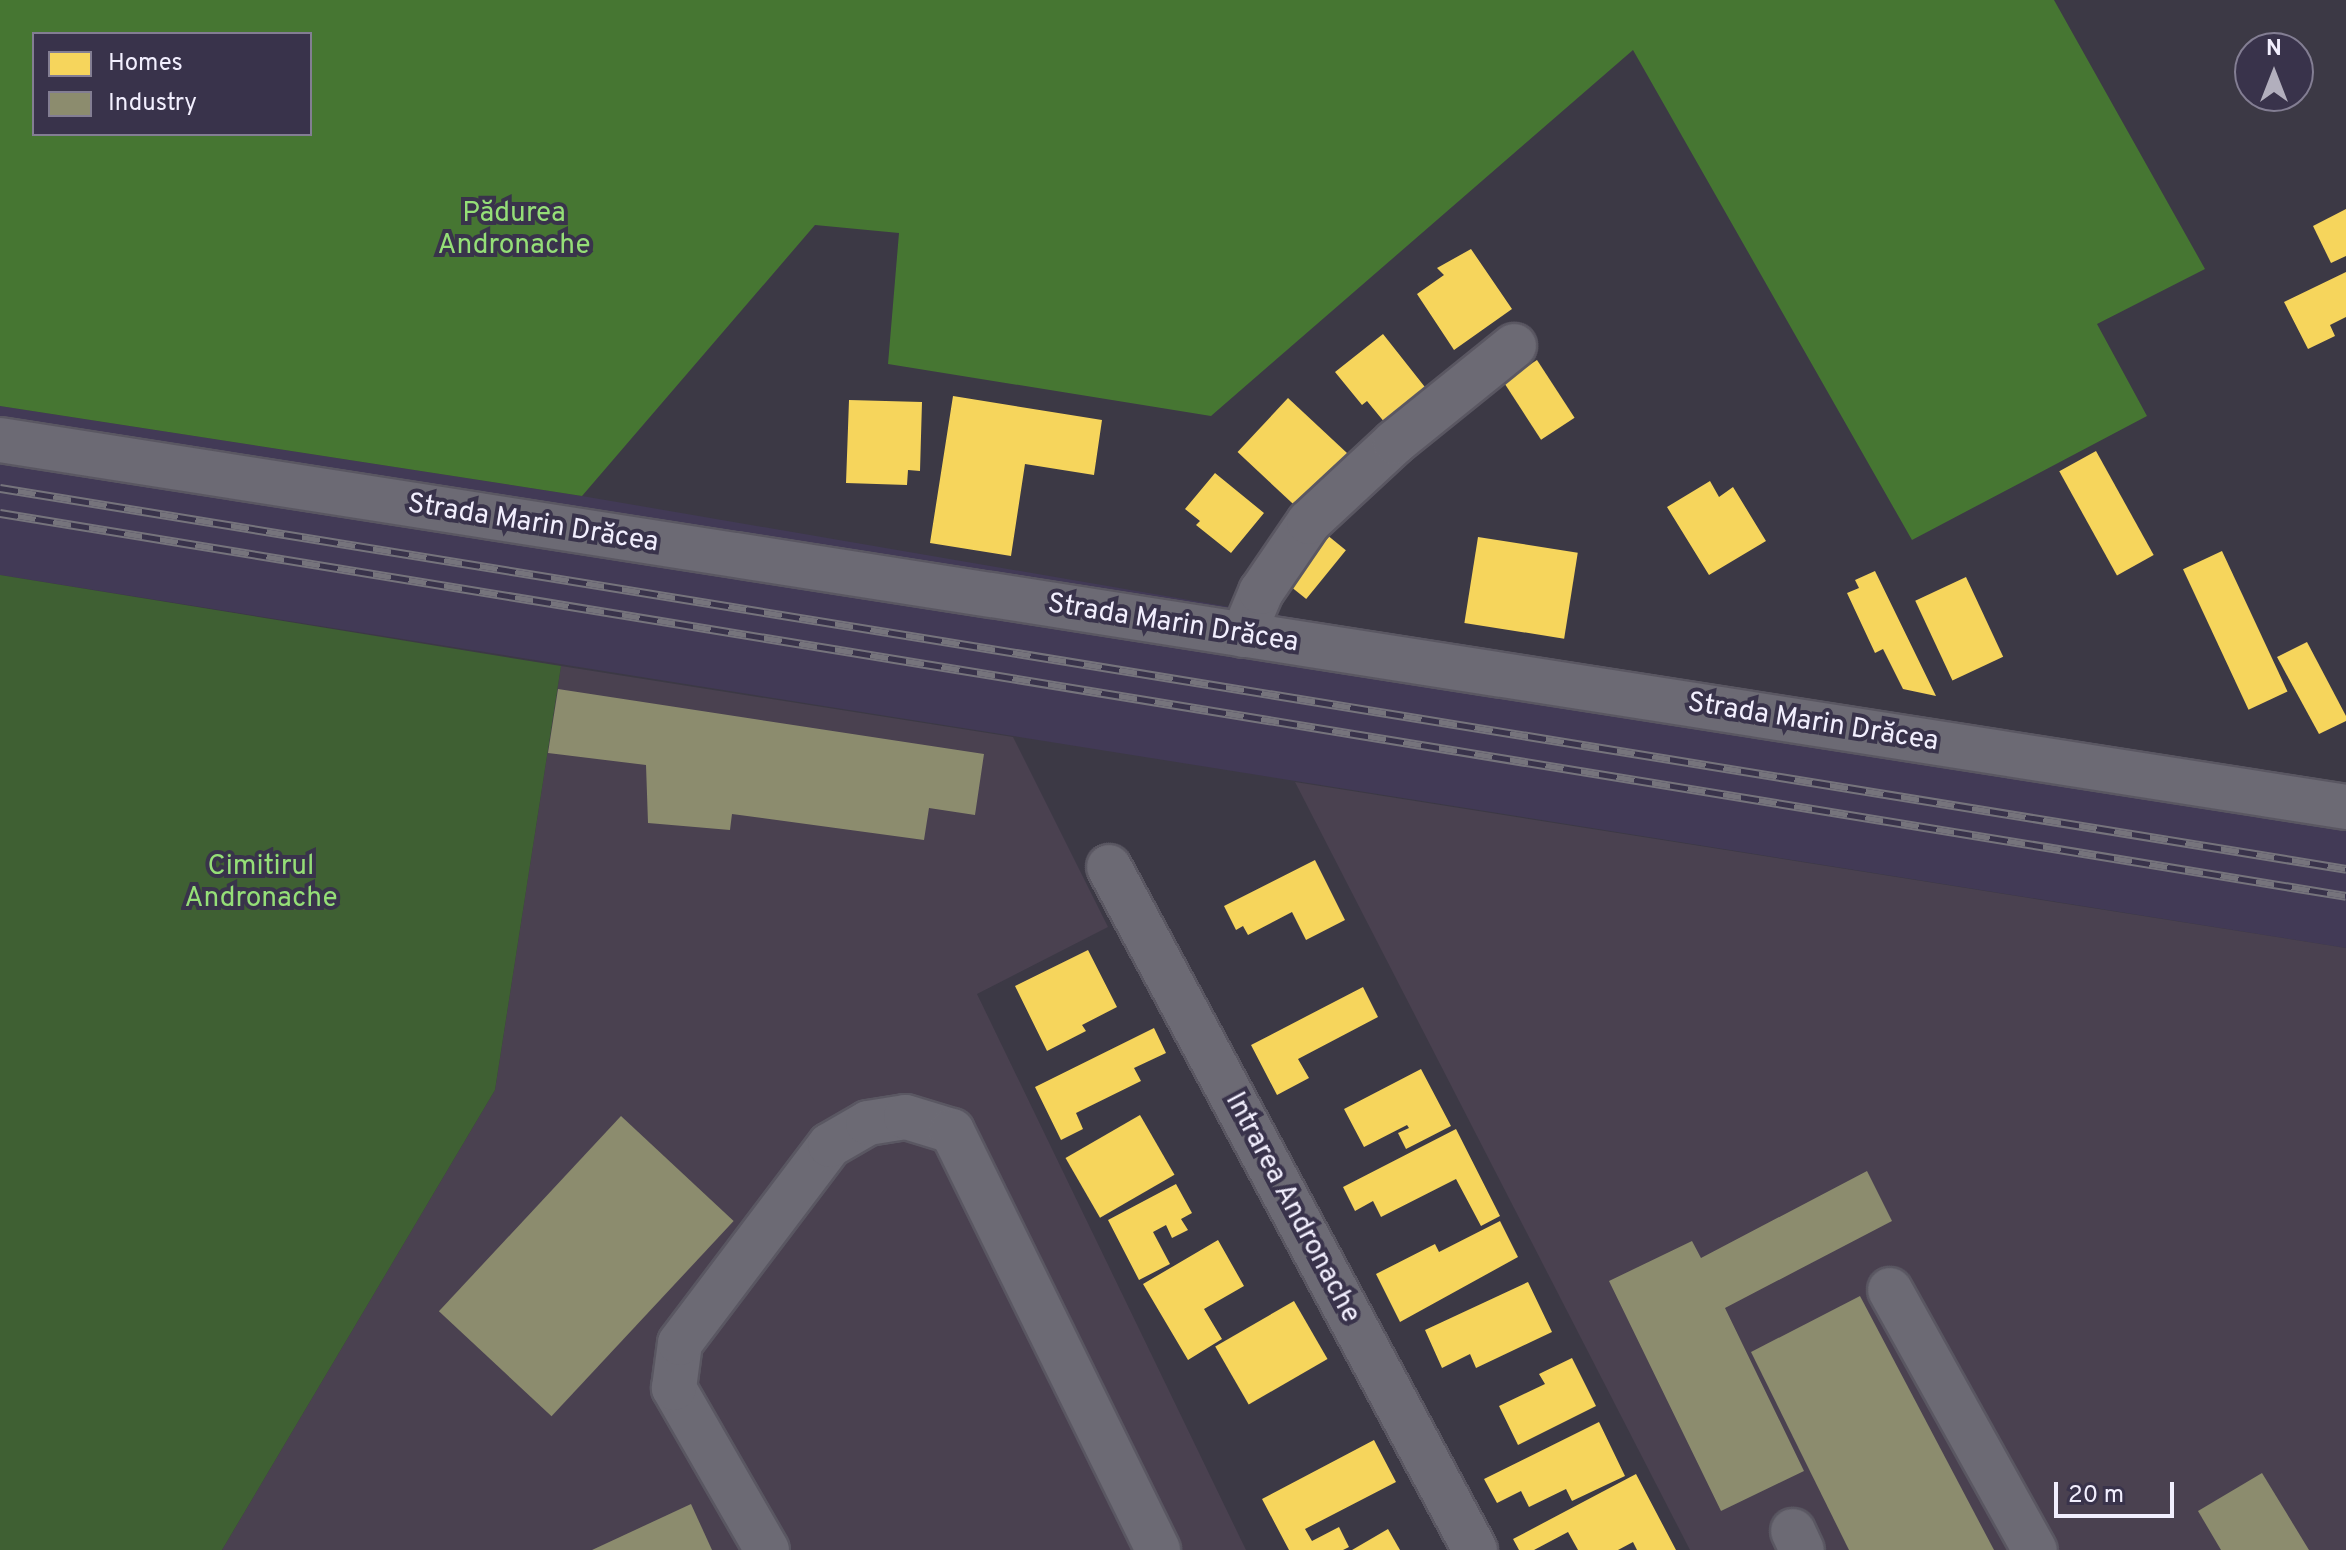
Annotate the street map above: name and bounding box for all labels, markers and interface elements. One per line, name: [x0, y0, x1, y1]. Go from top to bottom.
legend: [32, 32, 312, 136]
north arrow: [2234, 32, 2314, 112]
text: N: [2266, 36, 2282, 63]
text: Homes: [108, 49, 183, 79]
text: Industry: [108, 89, 197, 119]
park label: Pădurea Andronache: [438, 197, 590, 263]
street label: Strada Marin Drăcea: [405, 488, 661, 560]
street label: Strada Marin Drăcea: [1045, 588, 1301, 660]
street label: Strada Marin Drăcea: [1685, 687, 1941, 759]
park label: Cimitirul Andronache: [185, 850, 337, 916]
street label: Intrarea Andronache: [1217, 1086, 1367, 1330]
scale bar: [2058, 1466, 2178, 1516]
text: 20 m: [2068, 1481, 2124, 1511]

